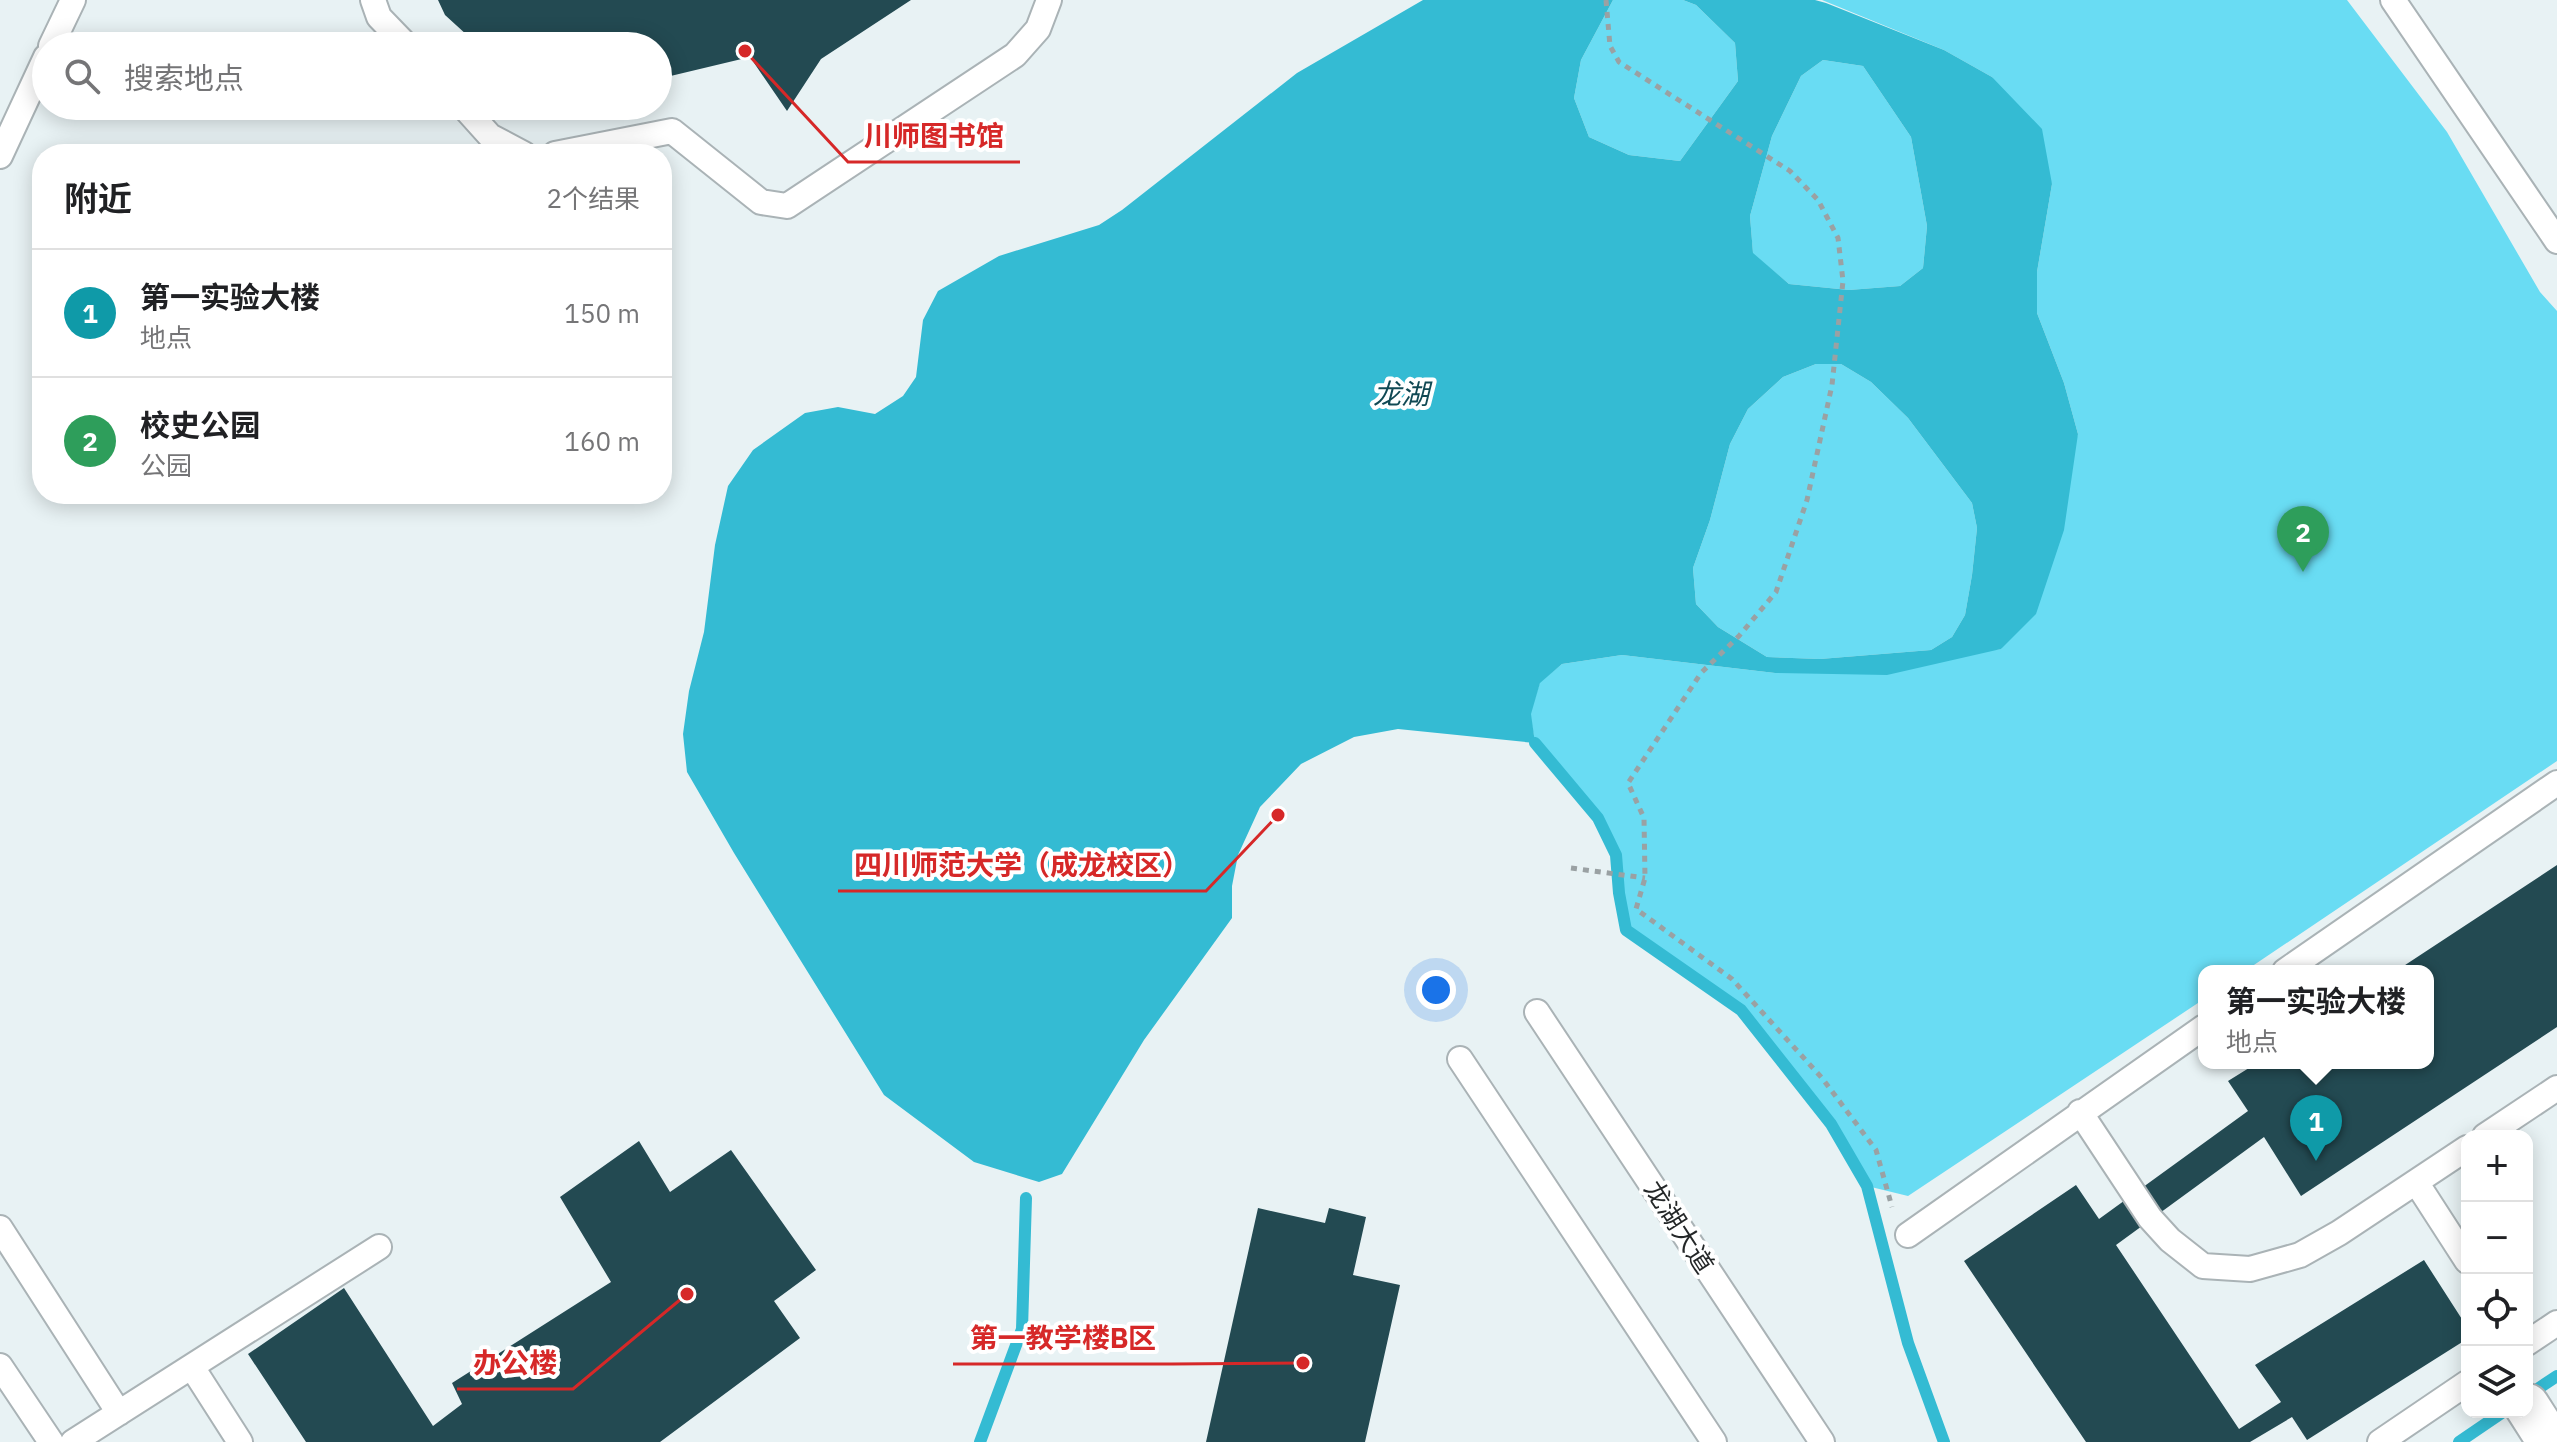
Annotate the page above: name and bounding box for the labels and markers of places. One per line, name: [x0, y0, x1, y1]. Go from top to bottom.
callout: 川师图书馆: [848, 110, 1020, 162]
pin: 2: [2277, 506, 2329, 572]
callout: 四川师范大学（成龙校区）: [838, 839, 1206, 891]
pin: 1: [2290, 1095, 2342, 1161]
callout: 第一教学楼B区: [953, 1312, 1172, 1364]
callout: 办公楼: [457, 1337, 573, 1389]

